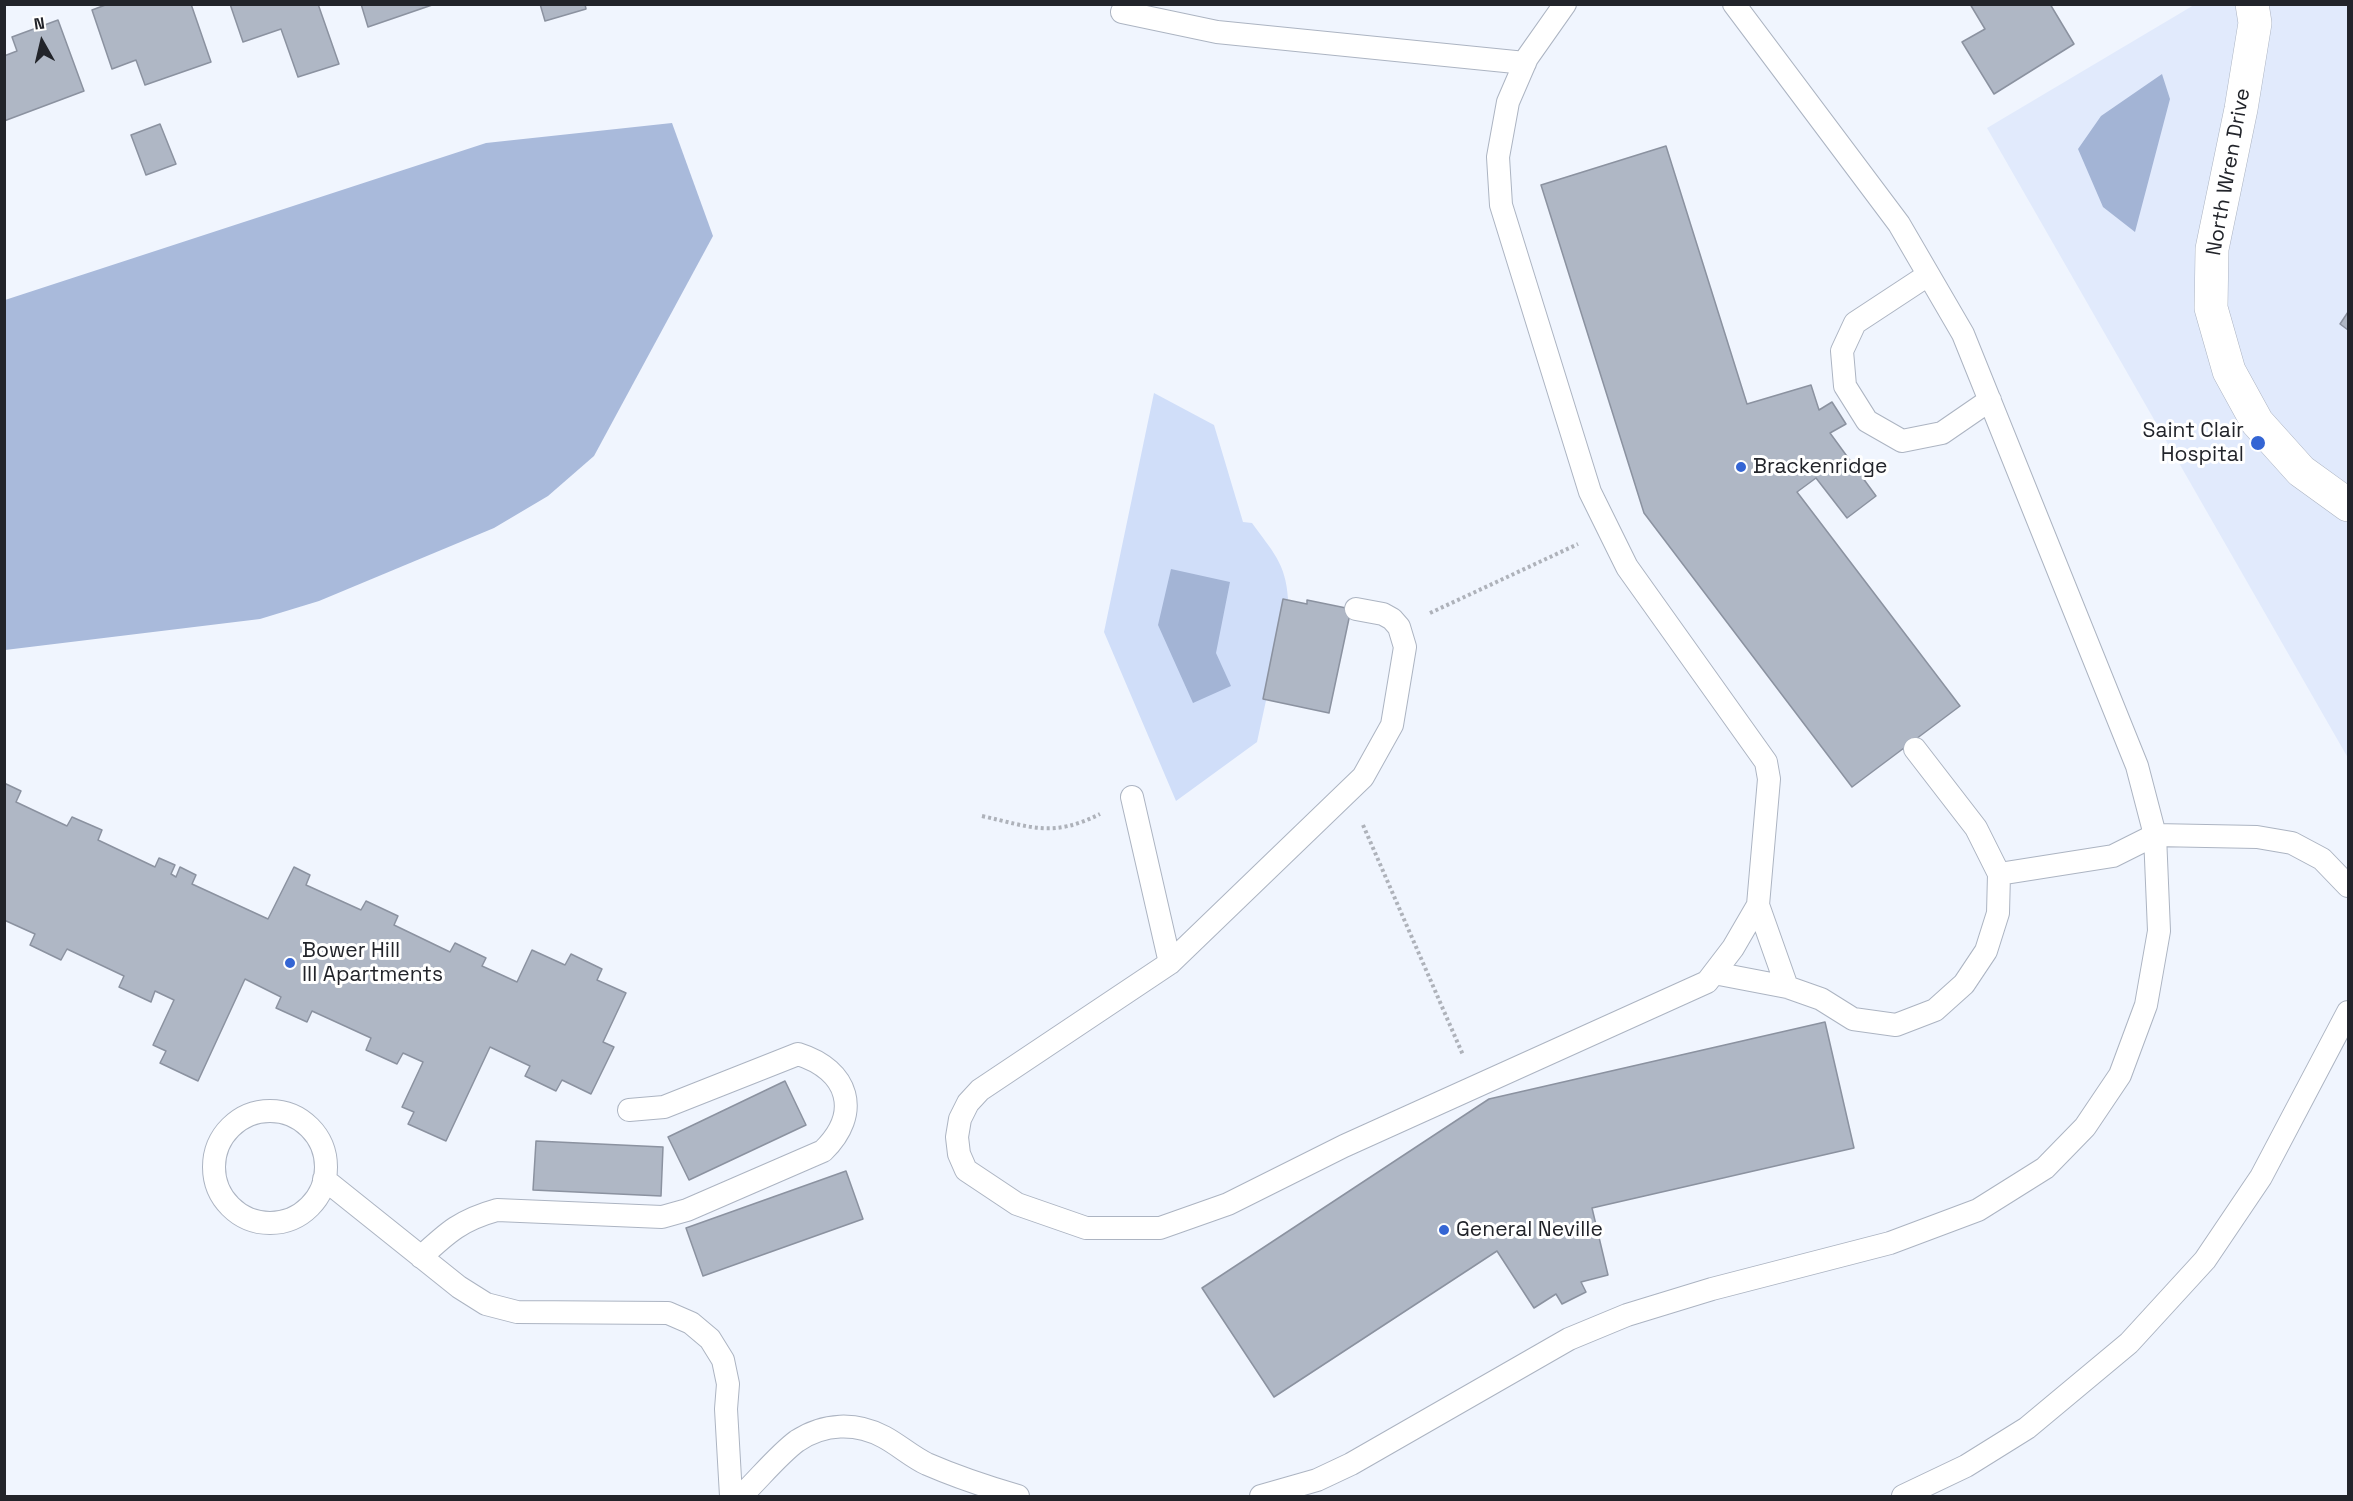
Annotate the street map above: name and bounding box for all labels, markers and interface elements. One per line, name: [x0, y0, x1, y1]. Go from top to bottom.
north arrow: [12, 12, 72, 72]
text: N: [33, 13, 46, 35]
street label: North Wren Drive: [2202, 86, 2256, 258]
place label: Saint Clair Hospital: [2143, 418, 2244, 468]
marker: Saint Clair Hospital: [2249, 434, 2267, 452]
place label: Brackenridge: [1753, 454, 1887, 480]
marker: Brackenridge: [1734, 460, 1748, 474]
place label: Bower Hill III Apartments: [302, 938, 443, 988]
marker: Bower Hill III Apartments: [283, 956, 297, 970]
place label: General Neville: [1456, 1217, 1603, 1243]
marker: General Neville: [1437, 1223, 1451, 1237]

